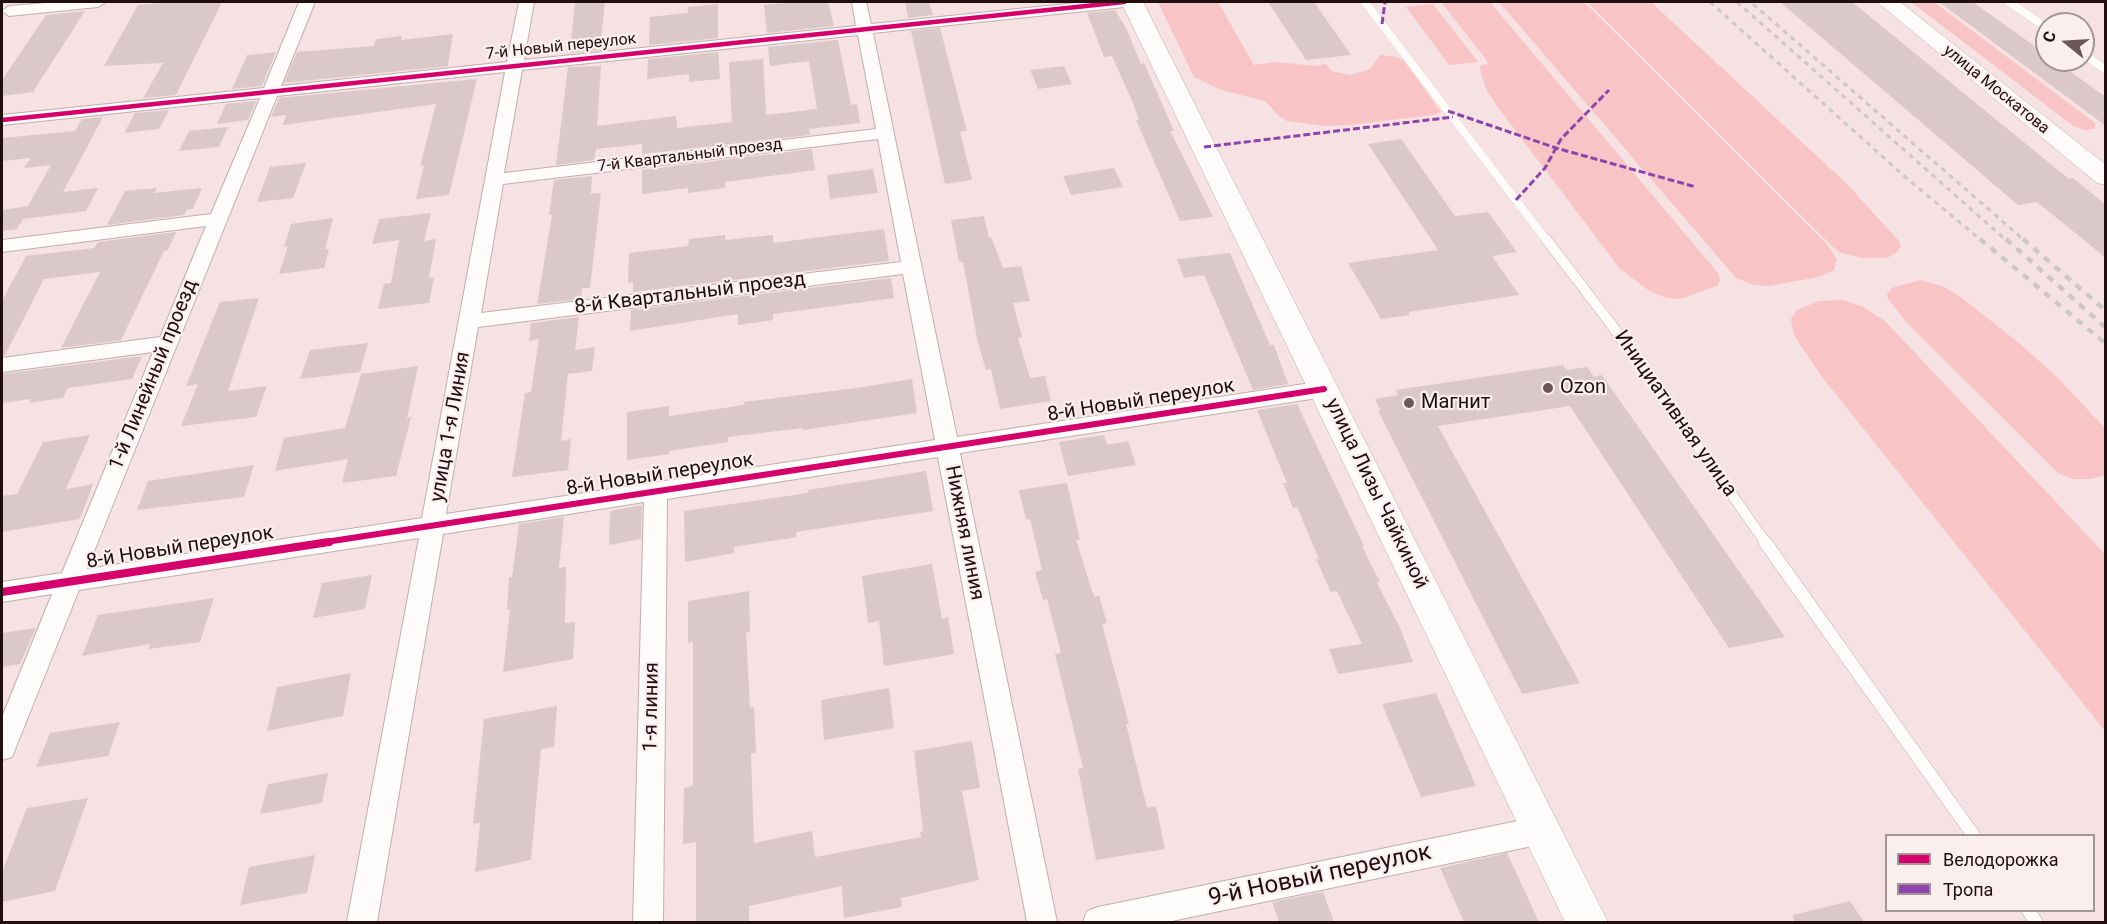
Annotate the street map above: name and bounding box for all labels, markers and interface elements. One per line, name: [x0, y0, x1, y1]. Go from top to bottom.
north arrow: [2035, 12, 2095, 72]
text: С: [2039, 29, 2060, 45]
street label: 7-й Новый переулок: [485, 30, 637, 64]
street label: улица Москатова: [1939, 41, 2053, 139]
street label: 7-й Квартальный проезд: [597, 135, 783, 177]
street label: 8-й Квартальный проезд: [573, 268, 807, 320]
street label: 1-й Линейный проезд: [105, 276, 203, 474]
street label: Инициативная улица: [1609, 326, 1741, 502]
street label: улица 1-я Линия: [426, 350, 476, 504]
street label: 8-й Новый переулок: [1046, 374, 1236, 428]
place label: Ozon: [1560, 376, 1606, 400]
marker: Ozon: [1541, 381, 1555, 395]
place label: Магнит: [1421, 391, 1490, 415]
street label: улица Лизы Чайкиной: [1319, 395, 1433, 593]
marker: Магнит: [1402, 396, 1416, 410]
street label: 8-й Новый переулок: [565, 448, 755, 502]
street label: Нижняя линия: [939, 464, 989, 602]
street label: 8-й Новый переулок: [85, 521, 275, 575]
street label: 1-я линия: [639, 662, 665, 752]
legend: [1885, 834, 2095, 912]
street label: 9-й Новый переулок: [1206, 838, 1434, 914]
text: Велодорожка: [1943, 849, 2058, 870]
text: Тропа: [1943, 879, 1993, 900]

